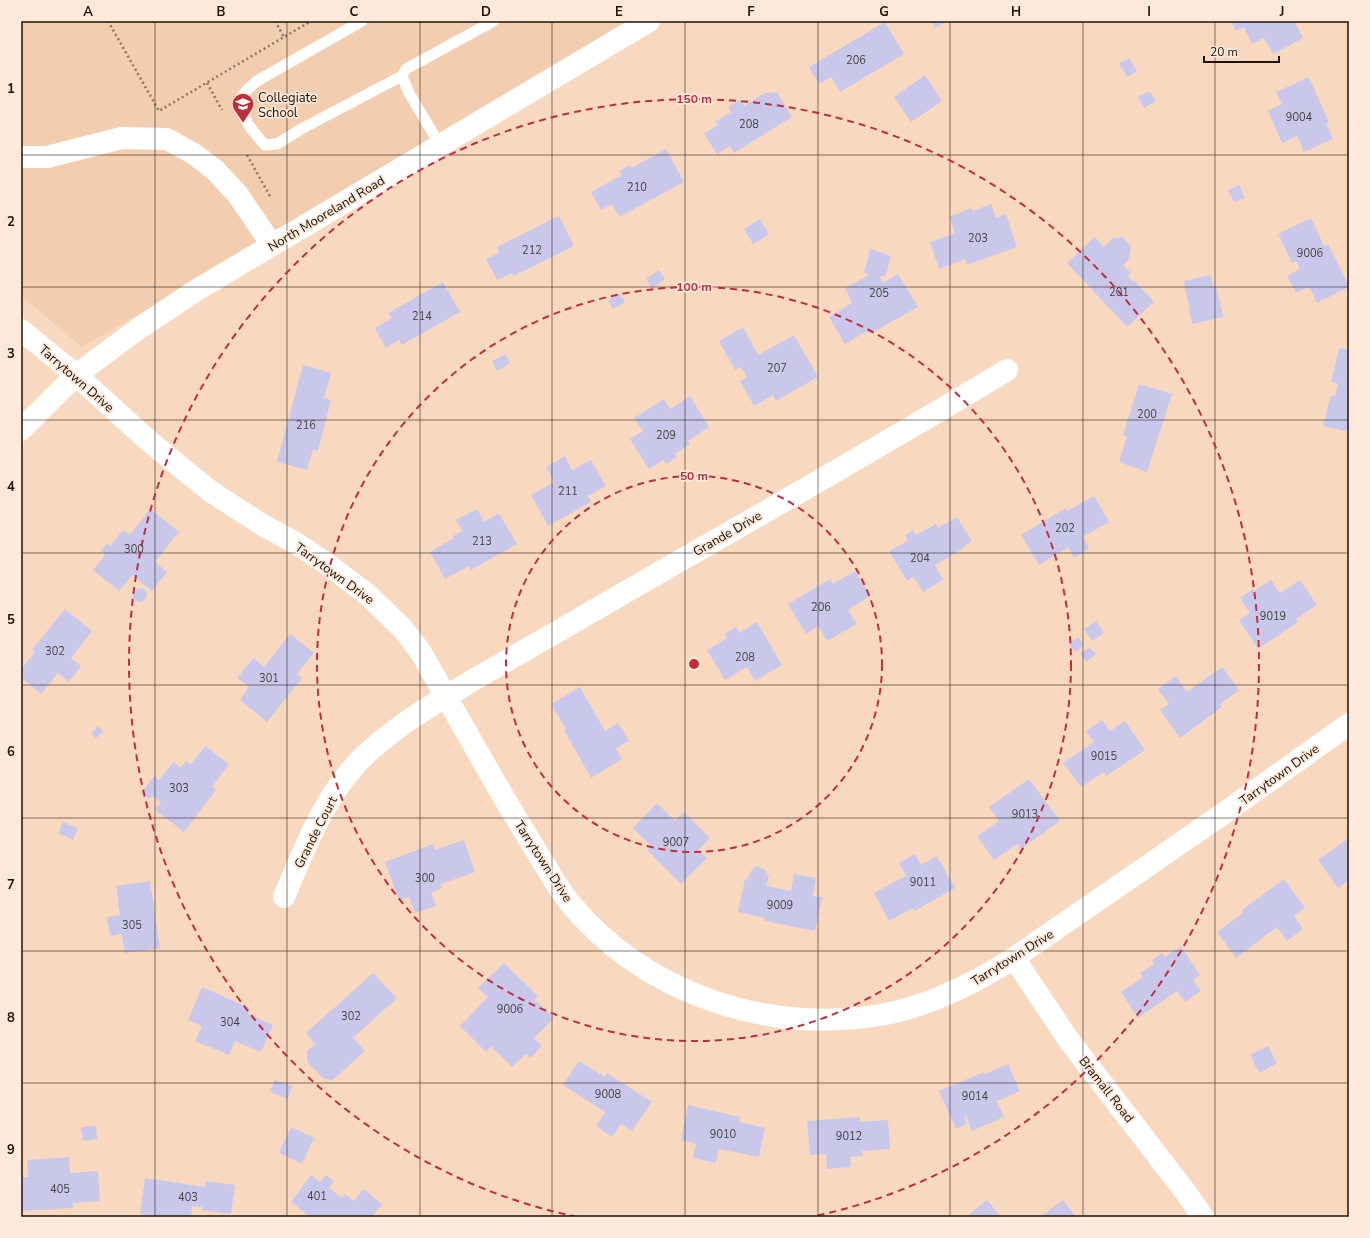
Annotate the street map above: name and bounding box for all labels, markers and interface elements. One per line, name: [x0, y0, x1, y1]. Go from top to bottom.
text: A: [83, 3, 93, 21]
text: B: [217, 3, 226, 21]
text: C: [350, 3, 359, 21]
text: D: [481, 3, 491, 21]
text: E: [615, 3, 623, 21]
text: F: [747, 3, 755, 21]
text: G: [879, 3, 889, 21]
text: H: [1011, 3, 1021, 21]
text: I: [1147, 3, 1151, 21]
text: J: [1279, 3, 1284, 21]
scale bar: [1204, 38, 1279, 64]
text: 20 m: [1210, 44, 1238, 60]
house number: 206: [846, 53, 866, 68]
text: 1: [7, 80, 15, 98]
place label: Collegiate School: [258, 89, 317, 122]
school or university icon: Collegiate School: [230, 91, 256, 124]
text: 150 m: [676, 91, 712, 107]
house number: 9004: [1286, 110, 1313, 125]
house number: 208: [739, 117, 759, 132]
street label: North Mooreland Road: [265, 172, 388, 256]
house number: 210: [627, 180, 647, 195]
text: 2: [7, 213, 15, 231]
house number: 203: [968, 231, 988, 246]
house number: 212: [522, 243, 542, 258]
house number: 9006: [1297, 246, 1324, 261]
text: 100 m: [676, 279, 712, 295]
house number: 201: [1109, 285, 1129, 300]
house number: 205: [869, 286, 889, 301]
house number: 214: [412, 309, 432, 324]
street label: Tarrytown Drive: [35, 341, 118, 417]
text: 3: [7, 345, 15, 363]
house number: 207: [767, 361, 787, 376]
house number: 200: [1137, 407, 1157, 422]
house number: 216: [296, 418, 316, 433]
house number: 209: [656, 428, 676, 443]
text: 50 m: [680, 468, 708, 484]
text: 4: [7, 478, 15, 496]
house number: 211: [558, 484, 578, 499]
street label: Grande Drive: [690, 507, 765, 561]
house number: 202: [1055, 521, 1075, 536]
house number: 213: [472, 534, 492, 549]
street label: Tarrytown Drive: [291, 539, 378, 609]
house number: 300: [124, 542, 144, 557]
house number: 204: [910, 551, 930, 566]
house number: 206: [811, 600, 831, 615]
house number: 9019: [1260, 609, 1286, 624]
text: 5: [7, 611, 15, 629]
house number: 302: [45, 644, 65, 659]
house number: 208: [735, 650, 755, 665]
centre of rings: [687, 657, 701, 671]
house number: 301: [259, 671, 279, 686]
street label: Tarrytown Drive: [1236, 740, 1323, 810]
text: 6: [7, 743, 15, 761]
house number: 9015: [1091, 749, 1118, 764]
house number: 303: [169, 781, 189, 796]
street label: Grande Court: [290, 793, 342, 872]
house number: 9013: [1012, 807, 1038, 822]
street label: Tarrytown Drive: [510, 817, 576, 906]
house number: 9007: [663, 835, 689, 850]
house number: 300: [415, 871, 435, 886]
house number: 9011: [910, 875, 936, 890]
text: 7: [7, 876, 15, 894]
house number: 9009: [767, 898, 793, 913]
house number: 305: [122, 918, 142, 933]
street label: Tarrytown Drive: [968, 925, 1057, 990]
house number: 9006: [497, 1002, 524, 1017]
text: 8: [7, 1009, 15, 1027]
house number: 302: [341, 1009, 361, 1024]
house number: 304: [220, 1015, 240, 1030]
street label: Bramall Road: [1075, 1053, 1138, 1127]
house number: 9008: [595, 1087, 622, 1102]
house number: 9014: [962, 1089, 989, 1104]
house number: 9010: [710, 1127, 737, 1142]
house number: 9012: [836, 1129, 862, 1144]
text: 9: [7, 1141, 15, 1159]
house number: 405: [50, 1182, 70, 1197]
house number: 401: [307, 1189, 327, 1204]
house number: 403: [178, 1190, 198, 1205]

